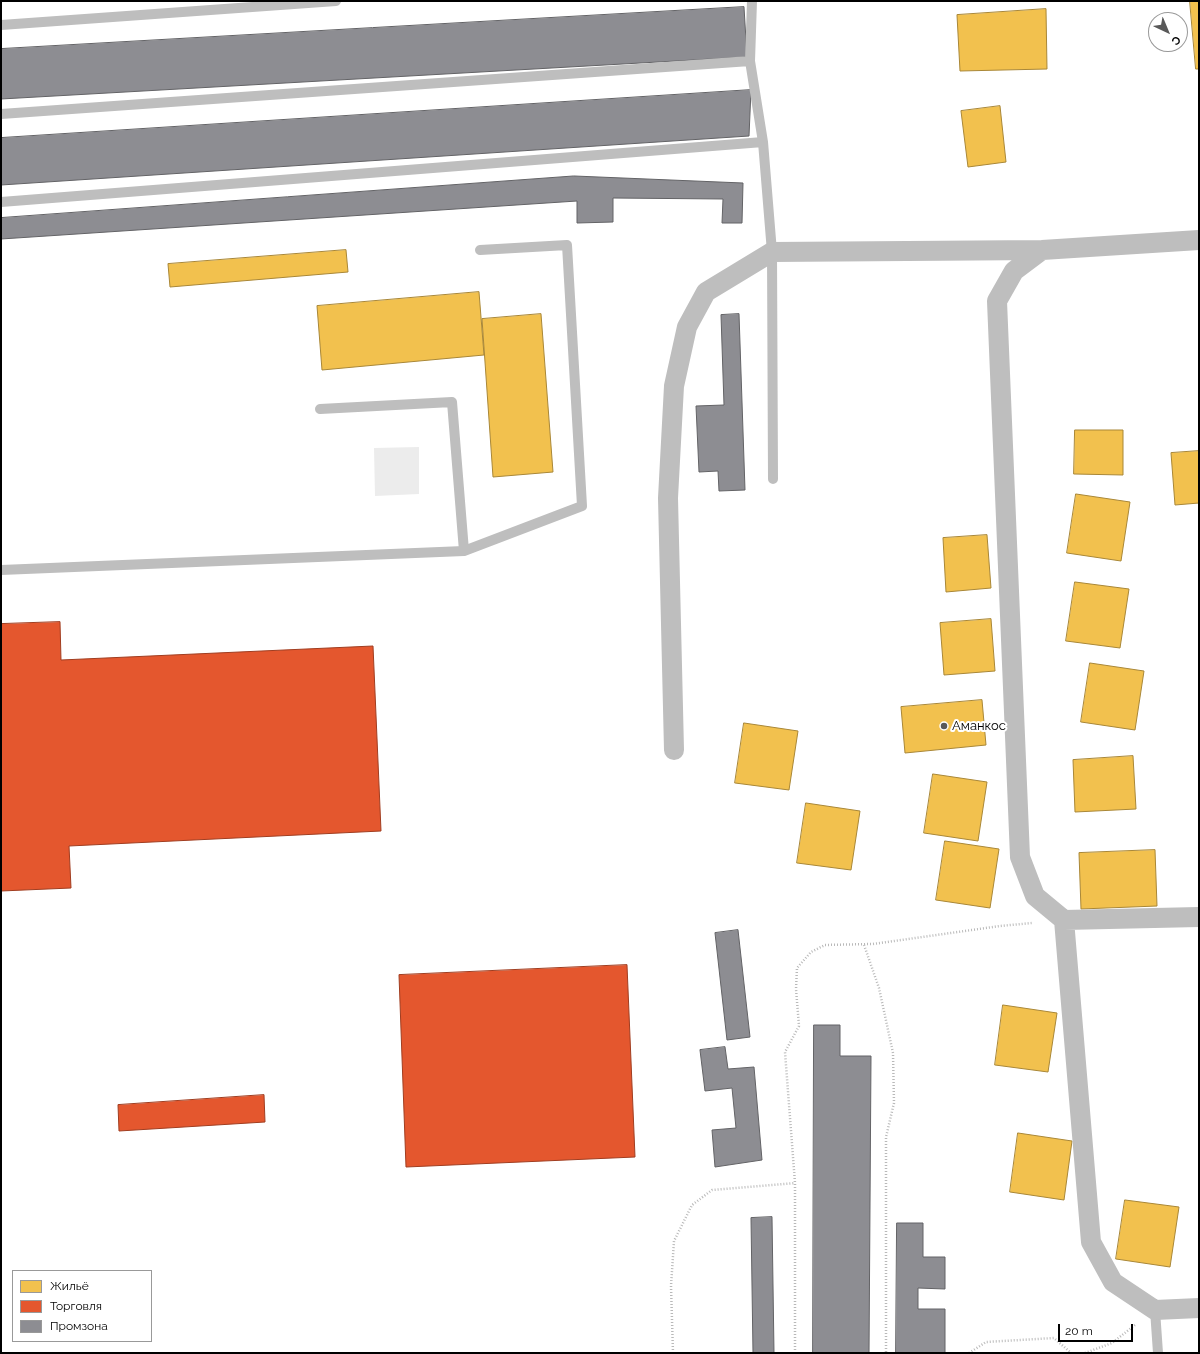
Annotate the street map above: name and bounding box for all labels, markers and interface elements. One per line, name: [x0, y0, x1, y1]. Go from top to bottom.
north arrow: [1148, 12, 1188, 52]
text: С: [1169, 33, 1183, 48]
place label: Аманкос: [952, 718, 1006, 734]
marker: Аманкос: [939, 721, 949, 731]
legend: [12, 1270, 152, 1342]
text: Жильё: [50, 1279, 89, 1293]
text: Торговля: [50, 1299, 102, 1313]
scale bar: [1060, 1316, 1135, 1342]
text: Промзона: [50, 1319, 108, 1333]
text: 20 m: [1065, 1324, 1093, 1338]

